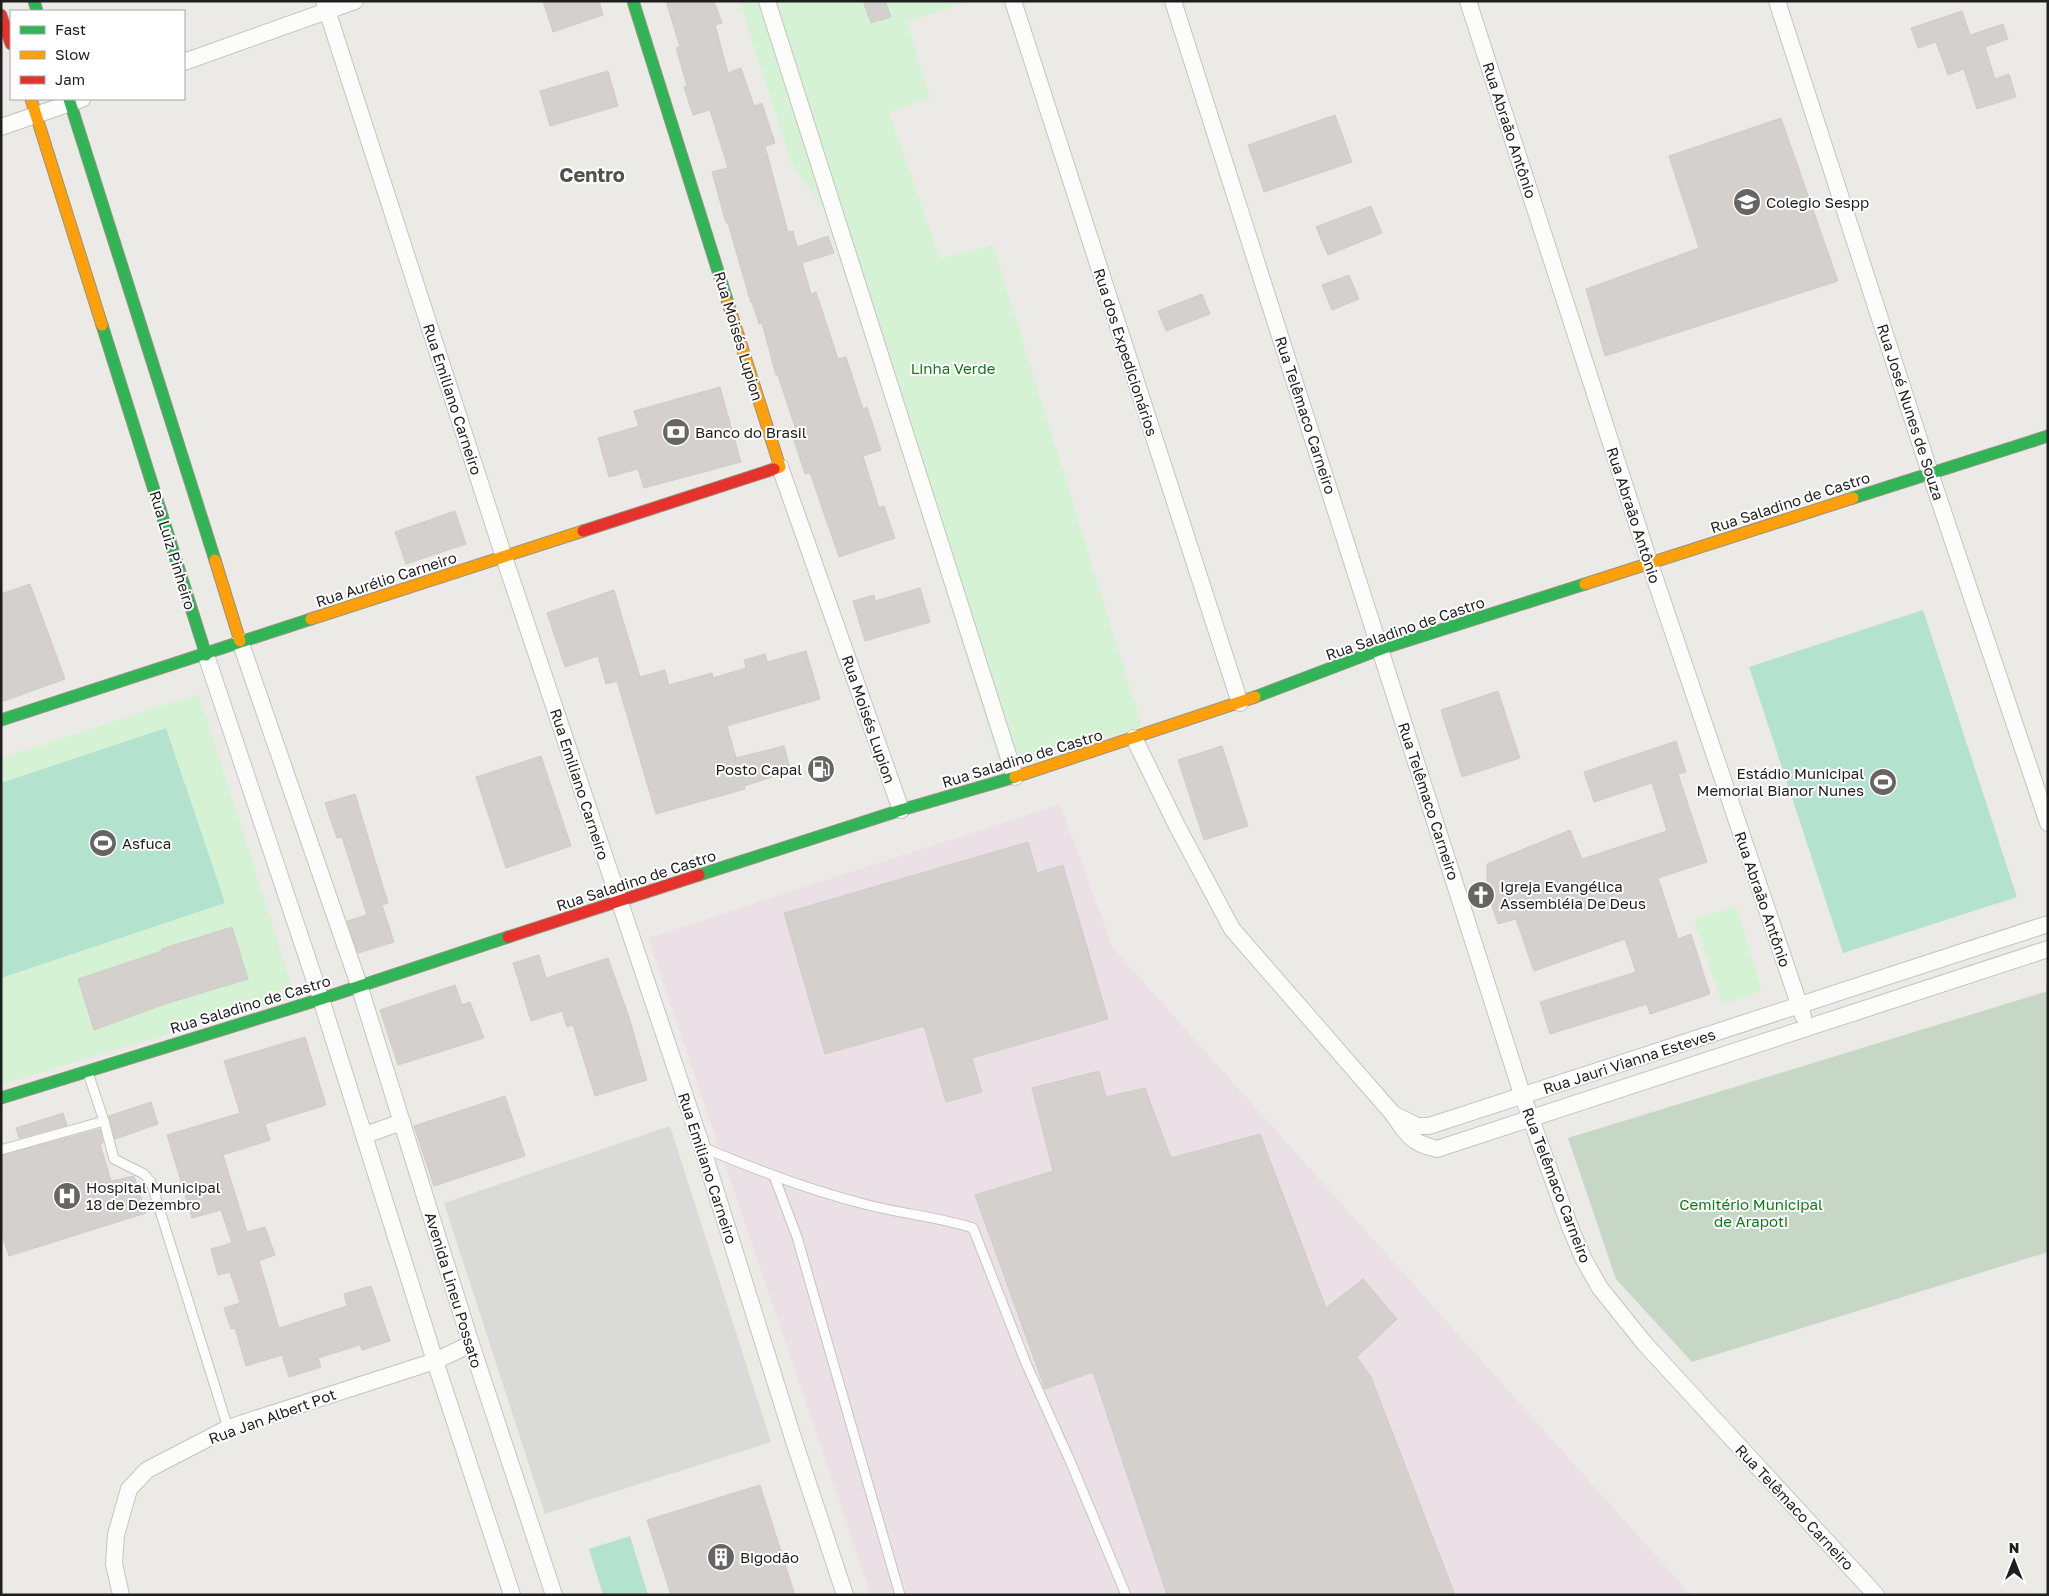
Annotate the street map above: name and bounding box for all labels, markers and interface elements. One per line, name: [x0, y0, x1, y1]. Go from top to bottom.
legend: [10, 10, 185, 100]
text: Fast: [55, 20, 86, 38]
text: Slow: [55, 45, 90, 63]
street label: Rua Abraão Antônio: [1479, 60, 1541, 200]
text: Jam: [55, 70, 85, 88]
district label: Centro: [559, 162, 625, 186]
school or university icon: Colegio Sespp: [1732, 187, 1762, 217]
place label: Colegio Sespp: [1766, 193, 1869, 211]
street label: Rua dos Expedicionários: [1090, 266, 1162, 438]
street label: Rua Moisés Lupion: [711, 269, 767, 403]
street label: Rua Emiliano Carneiro: [420, 321, 486, 477]
street label: Rua José Nunes de Souza: [1874, 321, 1948, 503]
street label: Rua Telêmaco Carneiro: [1272, 334, 1340, 496]
park label: Linha Verde: [911, 359, 996, 377]
bank icon: Banco do Brasil: [661, 417, 691, 447]
place label: Banco do Brasil: [695, 423, 807, 441]
street label: Rua Abraão Antônio: [1603, 445, 1665, 585]
street label: Rua Saladino de Castro: [1708, 468, 1872, 536]
street label: Rua Luiz Pinheiro: [146, 488, 200, 612]
street label: Rua Aurélio Carneiro: [313, 548, 459, 610]
street label: Rua Saladino de Castro: [1323, 592, 1487, 664]
street label: Rua Moisés Lupion: [839, 653, 899, 785]
street label: Rua Emiliano Carneiro: [547, 706, 613, 862]
street label: Rua Telêmaco Carneiro: [1395, 720, 1463, 882]
street label: Rua Saladino de Castro: [940, 725, 1104, 791]
fuel station icon: Posto Capal: [806, 754, 836, 784]
place label: Posto Capal: [715, 760, 802, 778]
place label: Estádio Municipal Memorial Bianor Nunes: [1697, 764, 1864, 799]
sports icon: Estádio Municipal Memorial Bianor Nunes: [1868, 767, 1898, 797]
sports icon: Asfuca: [88, 828, 118, 858]
street label: Rua Abraão Antônio: [1731, 829, 1795, 969]
place label: Asfuca: [122, 834, 171, 852]
street label: Rua Saladino de Castro: [554, 846, 718, 914]
place label: Igreja Evangélica Assembléia De Deus: [1500, 877, 1646, 912]
church icon: Igreja Evangélica Assembléia De Deus: [1466, 880, 1496, 910]
street label: Rua Saladino de Castro: [168, 971, 332, 1037]
street label: Rua Jauri Vianna Esteves: [1541, 1025, 1718, 1097]
street label: Rua Emiliano Carneiro: [675, 1090, 741, 1246]
street label: Rua Telêmaco Carneiro: [1519, 1105, 1595, 1265]
place label: Hospital Municipal 18 de Dezembro: [86, 1178, 221, 1213]
hospital icon: Hospital Municipal 18 de Dezembro: [52, 1181, 82, 1211]
park label: Cemitério Municipal de Arapoti: [1679, 1195, 1823, 1230]
street label: Avenida Lineu Possato: [422, 1210, 486, 1370]
street label: Rua Jan Albert Pot: [206, 1385, 338, 1447]
street label: Rua Telêmaco Carneiro: [1732, 1441, 1858, 1573]
north arrow: [1989, 1536, 2039, 1586]
text: N: [2009, 1539, 2019, 1556]
building icon: Bigodão: [706, 1542, 736, 1572]
place label: Bigodão: [740, 1548, 799, 1566]

